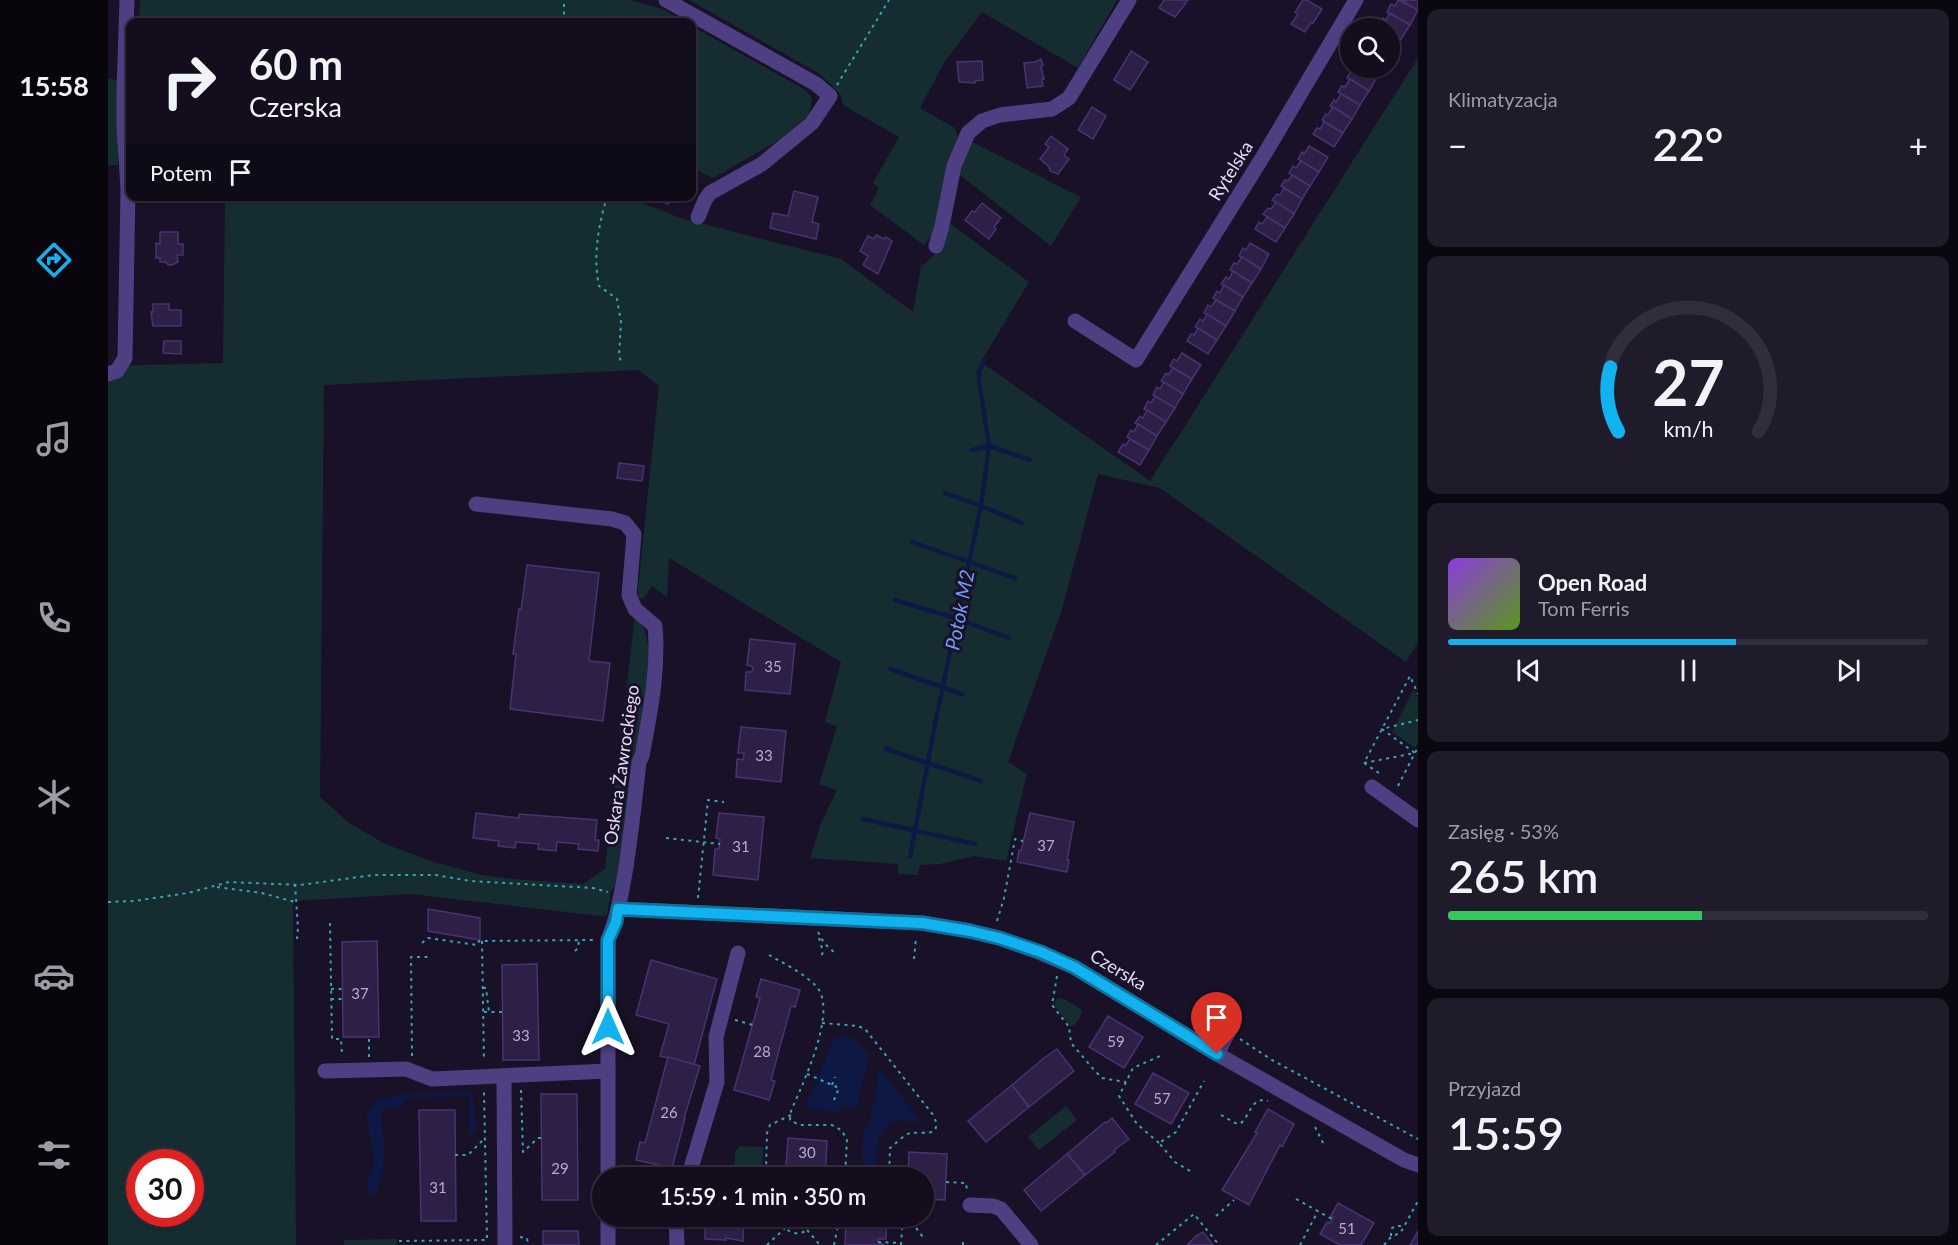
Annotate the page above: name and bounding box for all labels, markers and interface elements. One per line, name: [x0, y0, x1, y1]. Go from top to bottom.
map controls: [1340, 18, 1400, 78]
button: search: [1340, 18, 1400, 78]
text: 60 m: [249, 39, 343, 89]
icon: right: [150, 42, 228, 120]
text: 15:58: [19, 69, 89, 102]
text: Klimatyzacja: [1448, 87, 1558, 111]
text: Czerska: [249, 90, 342, 123]
text: 22°: [1653, 117, 1723, 171]
text: −: [1448, 125, 1467, 165]
text: +: [1909, 125, 1928, 165]
street label: Rytelska: [1203, 137, 1257, 204]
icon: arrive: [224, 156, 257, 189]
text: Potem: [150, 159, 212, 186]
icon: directions: [33, 239, 75, 281]
text: 27: [1652, 344, 1724, 419]
text: km/h: [1663, 417, 1713, 443]
icon: music: [33, 418, 75, 460]
water label: Potok M2: [939, 568, 979, 652]
text: Open Road: [1538, 569, 1647, 596]
text: Tom Ferris: [1538, 596, 1629, 620]
icon: phone: [33, 597, 75, 639]
icon: previous: [1512, 654, 1545, 687]
icon: pause: [1672, 654, 1705, 687]
icon: next: [1832, 654, 1865, 687]
house number: 35: [764, 657, 782, 675]
street label: Oskara Żawrockiego: [599, 683, 643, 846]
house number: 33: [755, 746, 773, 764]
icon: climate: [33, 776, 75, 818]
text: Zasięg · 53%: [1448, 819, 1559, 843]
house number: 37: [1037, 836, 1055, 854]
house number: 31: [732, 837, 750, 855]
text: 265 km: [1448, 849, 1598, 903]
street label: Czerska: [1086, 944, 1151, 995]
icon: car: [33, 955, 75, 997]
house number: 37: [351, 984, 369, 1002]
pin: [1191, 992, 1242, 1054]
position arrow: [576, 995, 640, 1059]
icon: arrive: [1200, 1001, 1233, 1034]
house number: 33: [512, 1026, 530, 1044]
house number: 59: [1107, 1032, 1125, 1050]
house number: 28: [753, 1042, 771, 1060]
text: Przyjazd: [1448, 1076, 1521, 1100]
house number: 57: [1153, 1089, 1171, 1107]
house number: 26: [660, 1103, 678, 1121]
text: 15:59: [1448, 1106, 1564, 1160]
icon: filters: [33, 1134, 75, 1176]
house number: 30: [798, 1143, 816, 1161]
speed limit sign: 30: [126, 1149, 204, 1227]
house number: 29: [551, 1159, 569, 1177]
house number: 31: [429, 1178, 447, 1196]
text: 15:59 · 1 min · 350 m: [660, 1183, 866, 1210]
house number: 51: [1338, 1219, 1356, 1237]

